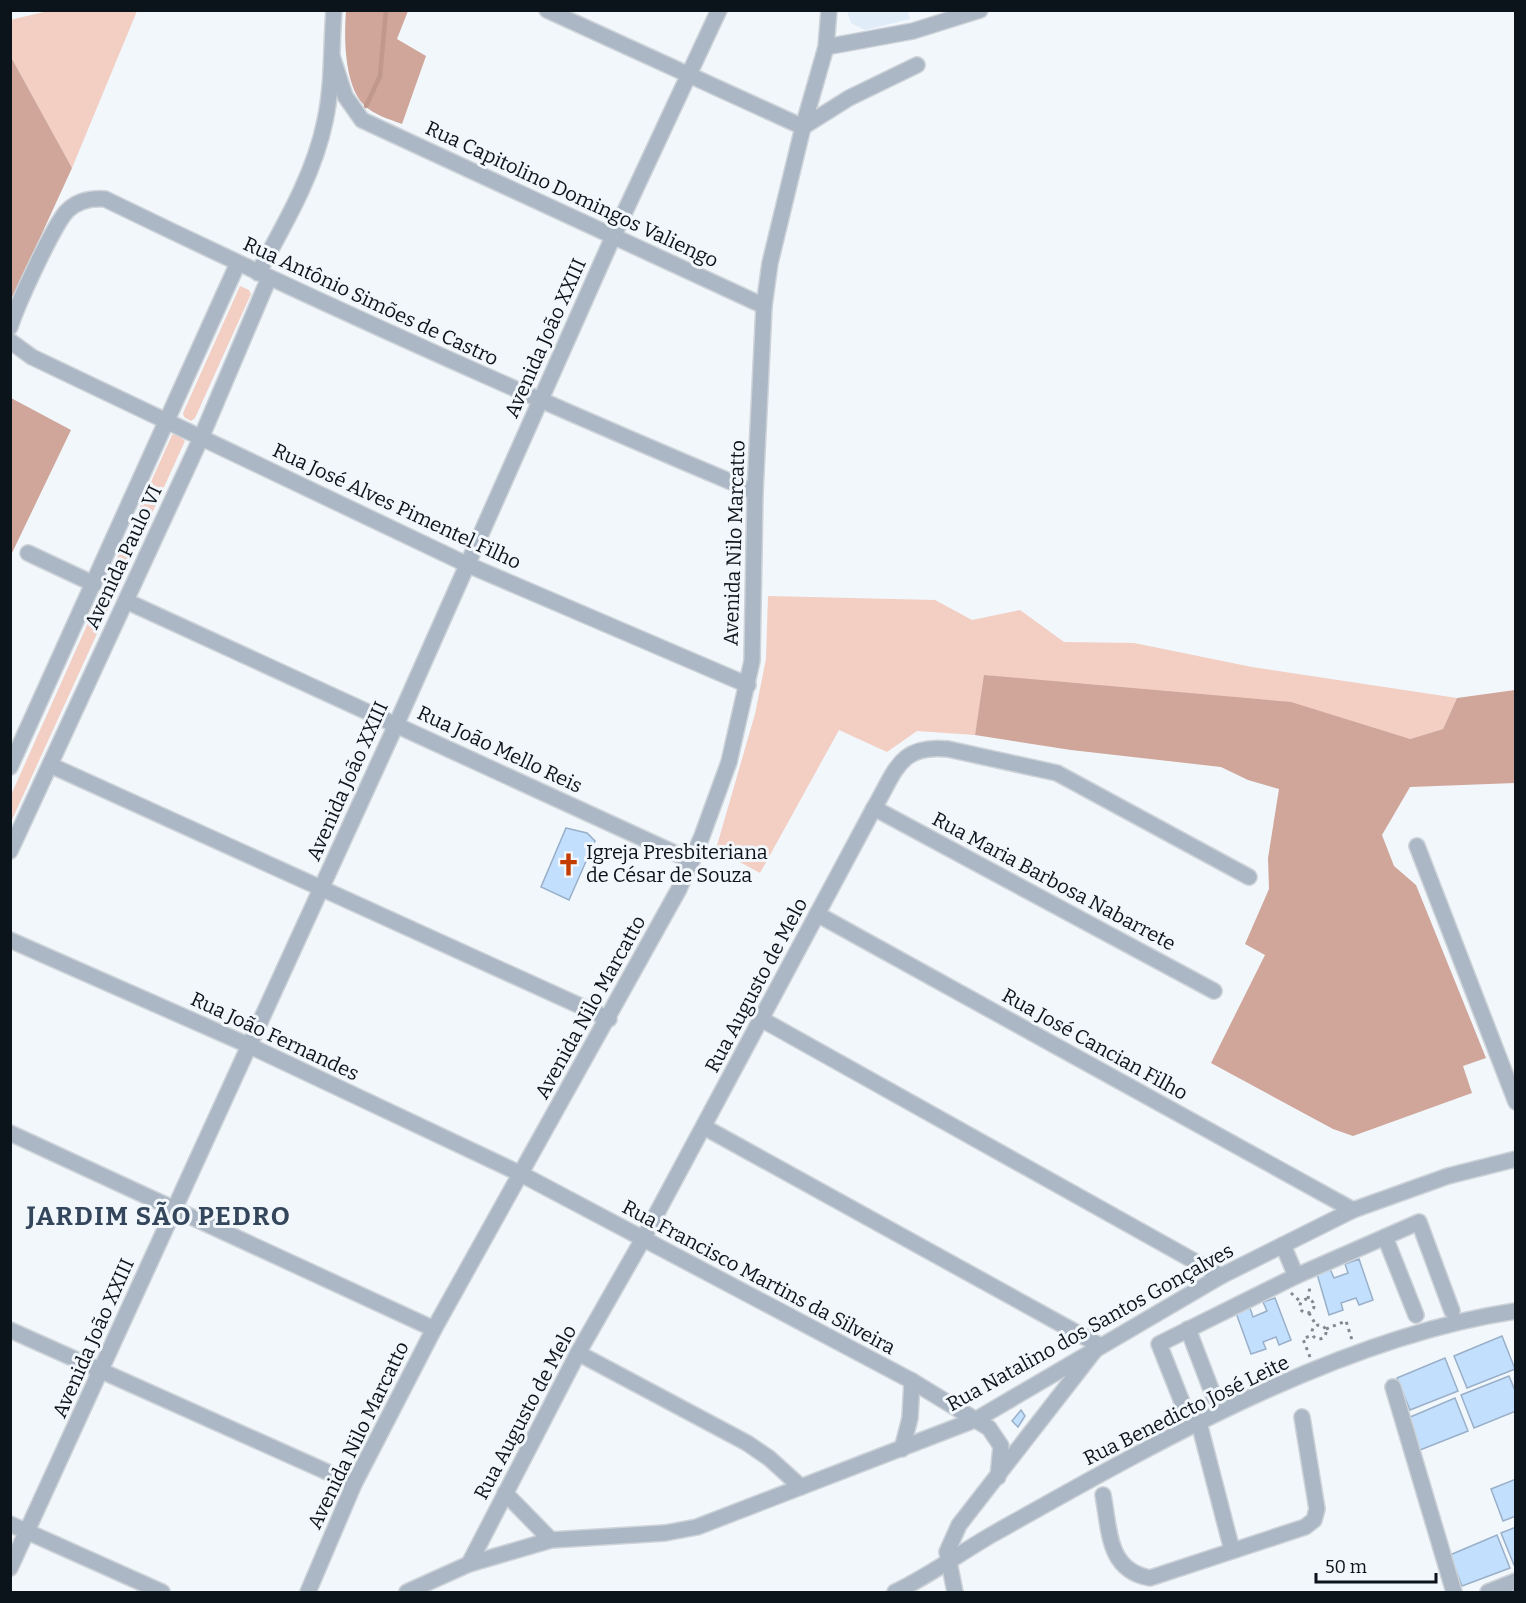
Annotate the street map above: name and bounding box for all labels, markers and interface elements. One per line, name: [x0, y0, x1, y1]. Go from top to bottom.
street label: Rua Capitolino Domingos Valiengo: [422, 115, 722, 273]
street label: Rua Antônio Simões de Castro: [240, 231, 502, 371]
street label: Avenida João XXIII: [499, 255, 591, 421]
street label: Rua José Alves Pimentel Filho: [269, 438, 525, 574]
street label: Avenida Nilo Marcatto: [718, 440, 750, 646]
street label: Avenida Paulo VI: [79, 481, 167, 633]
street label: Avenida João XXIII: [301, 698, 393, 864]
street label: Rua João Mello Reis: [414, 700, 586, 798]
street label: Rua Maria Barbosa Nabarrete: [928, 807, 1180, 955]
place label: Igreja Presbiteriana de César de Souza: [586, 840, 768, 887]
church icon: Igreja Presbiteriana de César de Souza: [555, 851, 581, 877]
street label: Rua Augusto de Melo: [700, 894, 812, 1076]
street label: Avenida Nilo Marcatto: [530, 911, 650, 1103]
street label: Rua José Cancian Filho: [998, 983, 1192, 1105]
street label: Rua João Fernandes: [187, 986, 363, 1086]
street label: Rua Francisco Martins da Silveira: [618, 1195, 900, 1359]
district label: JARDIM SÃO PEDRO: [25, 1201, 291, 1232]
street label: Rua Natalino dos Santos Gonçalves: [942, 1238, 1238, 1416]
street label: Avenida João XXIII: [47, 1255, 139, 1421]
street label: Rua Augusto de Melo: [469, 1321, 581, 1503]
street label: Avenida Nilo Marcatto: [302, 1337, 414, 1533]
street label: Rua Benedicto José Leite: [1079, 1350, 1293, 1470]
scale bar: [1316, 1546, 1436, 1584]
text: 50 m: [1325, 1556, 1367, 1578]

